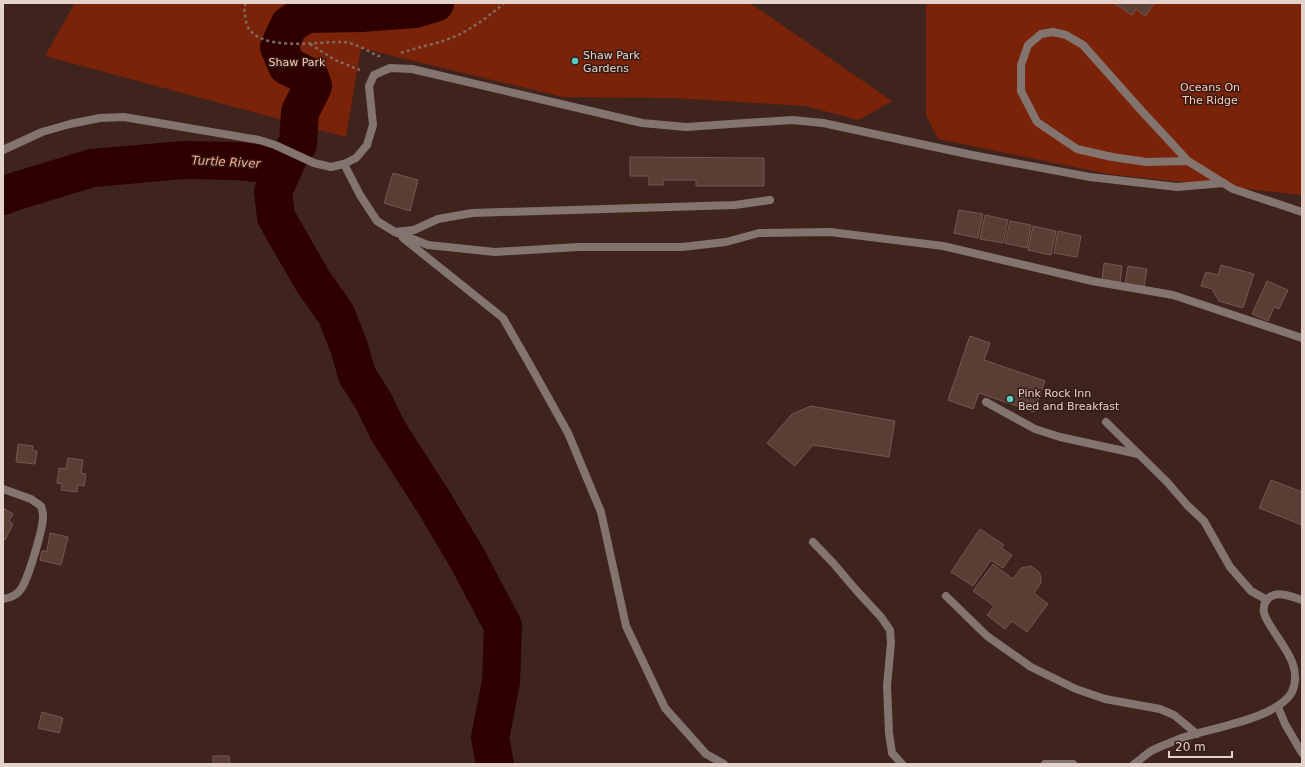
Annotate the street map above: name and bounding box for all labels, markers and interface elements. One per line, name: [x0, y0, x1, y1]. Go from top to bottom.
place label: Shaw Park Gardens: [583, 49, 641, 75]
park label: Shaw Park: [269, 56, 326, 69]
marker: Shaw Park Gardens: [570, 56, 580, 66]
park label: Oceans On The Ridge: [1180, 81, 1240, 107]
water label: Turtle River: [191, 153, 262, 171]
place label: Pink Rock Inn Bed and Breakfast: [1018, 387, 1120, 413]
marker: Pink Rock Inn Bed and Breakfast: [1005, 394, 1015, 404]
scale bar: [1169, 733, 1232, 759]
text: 20 m: [1175, 740, 1206, 754]

